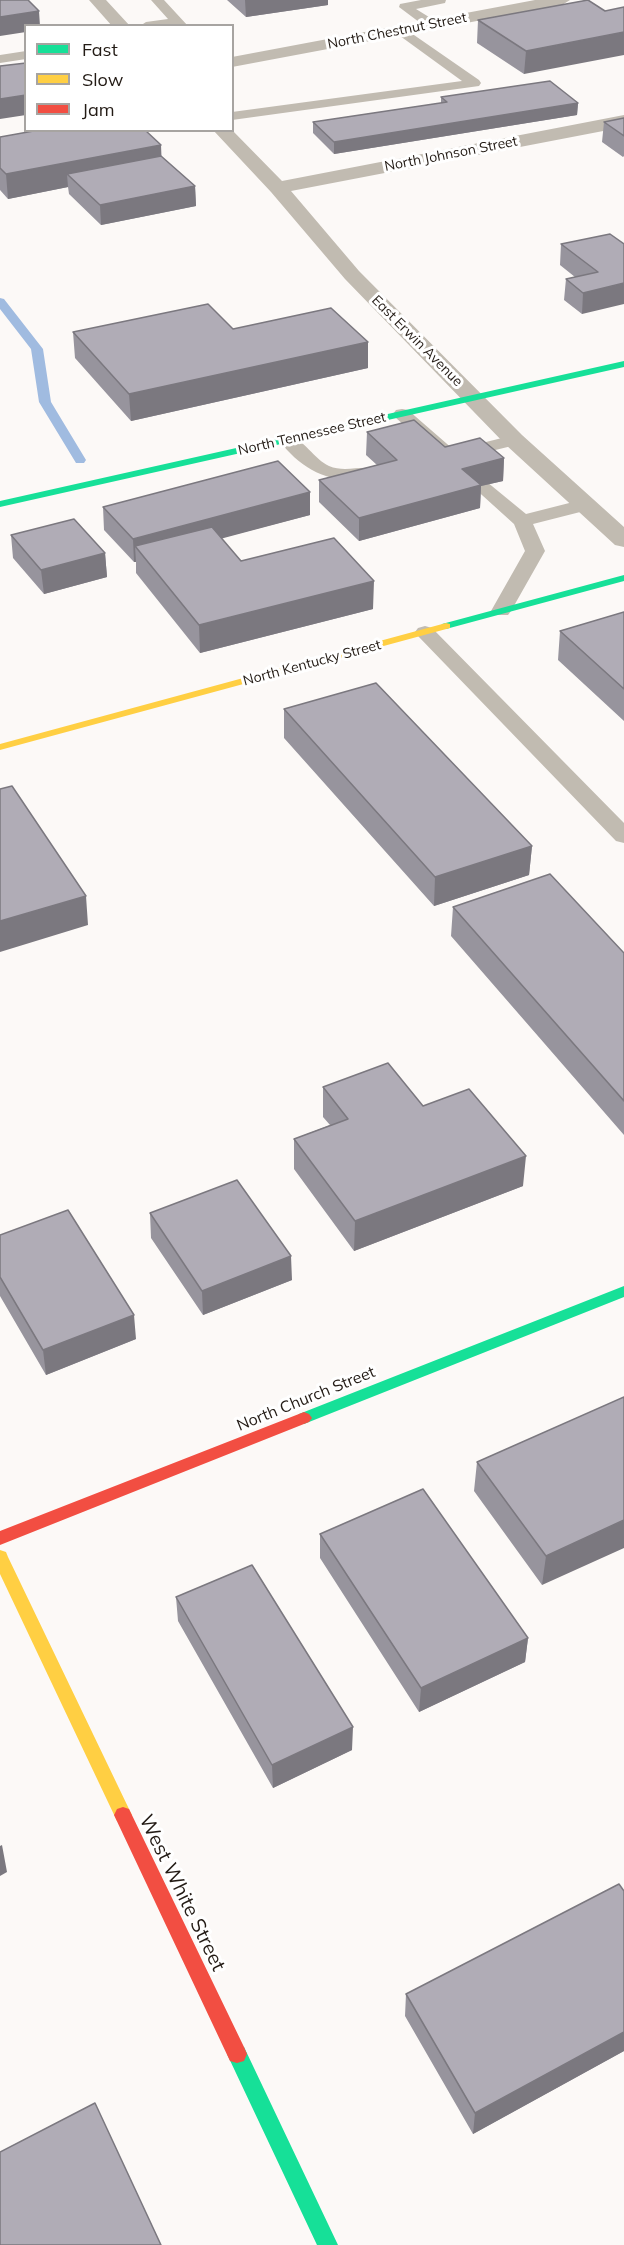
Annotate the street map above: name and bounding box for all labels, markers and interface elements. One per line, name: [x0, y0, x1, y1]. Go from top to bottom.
street label: North Chestnut Street: [326, 9, 468, 53]
legend: [24, 24, 234, 132]
text: Fast: [82, 38, 118, 61]
text: Slow: [82, 68, 123, 91]
text: Jam: [82, 98, 115, 121]
street label: North Johnson Street: [383, 133, 519, 175]
street label: East Erwin Avenue: [368, 292, 466, 390]
street label: North Tennessee Street: [236, 409, 388, 459]
street label: North Kentucky Street: [241, 637, 383, 689]
street label: North Church Street: [234, 1362, 378, 1436]
street label: West White Street: [134, 1811, 230, 1975]

